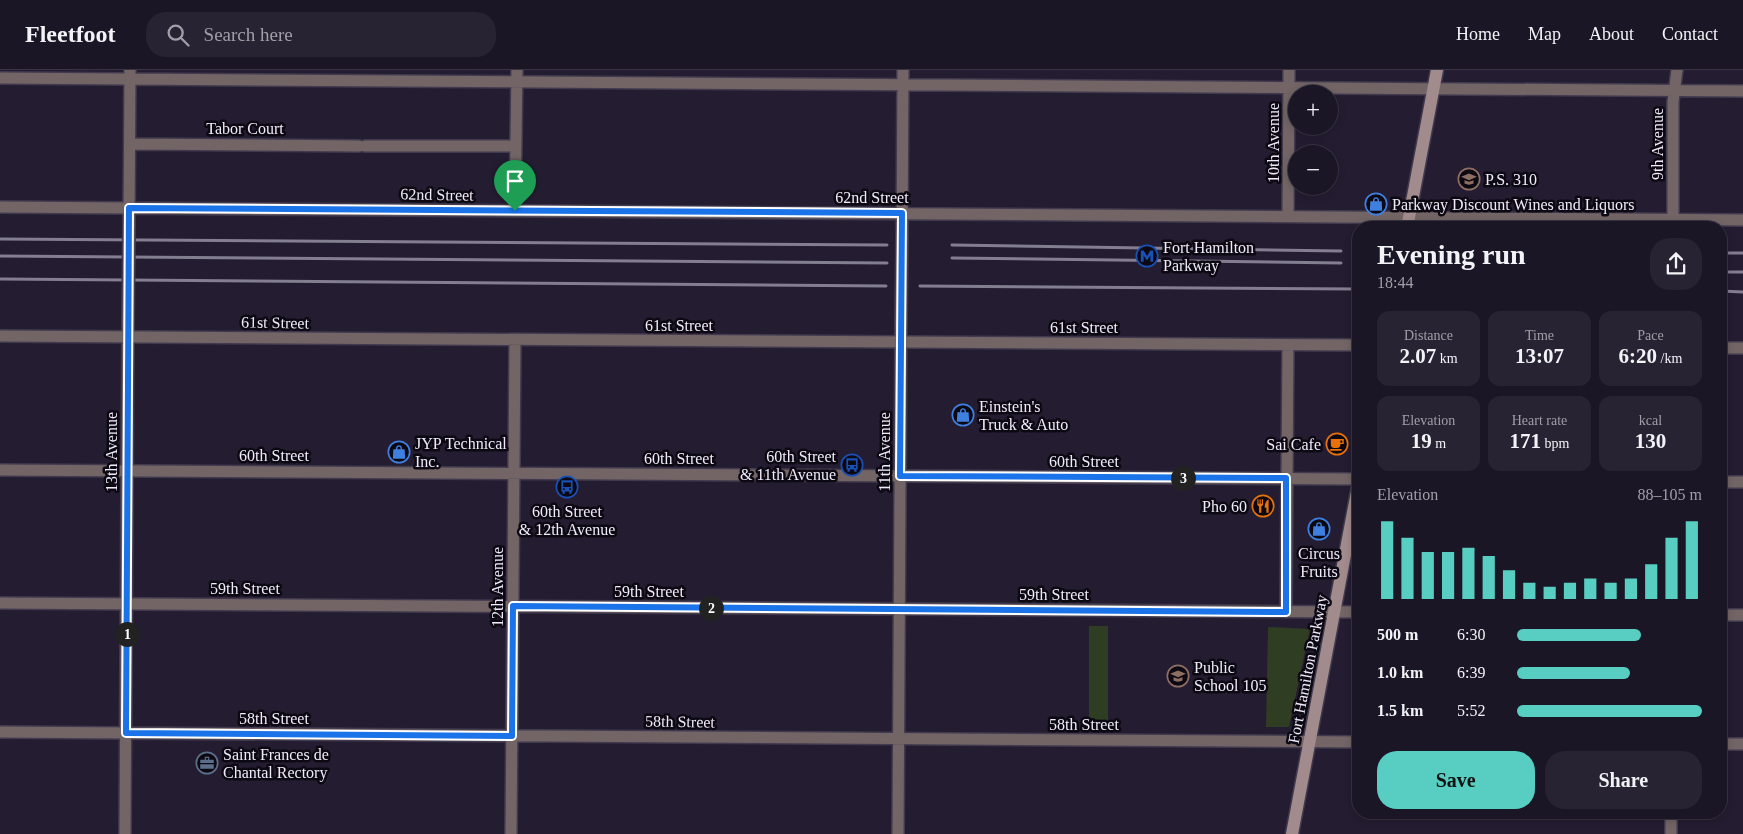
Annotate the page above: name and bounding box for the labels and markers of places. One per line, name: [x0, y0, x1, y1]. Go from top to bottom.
pin: [494, 160, 536, 211]
school or university icon: P.S. 310: [1457, 167, 1481, 191]
place label: P.S. 310: [1485, 171, 1537, 188]
shop icon: Parkway Discount Wines and Liquors: [1364, 192, 1388, 216]
place label: Parkway Discount Wines and Liquors: [1392, 196, 1635, 214]
place label: Fort Hamilton Parkway: [1163, 239, 1254, 275]
metro station icon: Fort Hamilton Parkway: [1135, 244, 1159, 268]
place label: Einstein's Truck & Auto: [979, 398, 1068, 433]
shop icon: Einstein's Truck & Auto: [951, 403, 975, 427]
cafe icon: Sai Cafe: [1325, 432, 1349, 456]
place label: JYP Technical Inc.: [415, 435, 507, 470]
place label: Sai Cafe: [1266, 436, 1321, 453]
shop icon: JYP Technical Inc.: [387, 440, 411, 464]
place label: 60th Street & 11th Avenue: [740, 448, 837, 483]
bus stop icon: 60th Street & 11th Avenue: [840, 453, 864, 477]
pin: 3: [1170, 466, 1196, 490]
bus stop icon: 60th Street & 12th Avenue: [555, 475, 579, 499]
restaurant icon: Pho 60: [1251, 494, 1275, 518]
place label: Pho 60: [1202, 498, 1247, 515]
place label: 60th Street & 12th Avenue: [519, 503, 615, 538]
shop icon: Circus Fruits: [1307, 517, 1331, 541]
place label: Circus Fruits: [1298, 545, 1340, 580]
pin: 2: [698, 596, 724, 620]
pin: 1: [114, 622, 140, 646]
place label: Public School 105: [1194, 659, 1266, 694]
school or university icon: Public School 105: [1166, 664, 1190, 688]
place label: Saint Frances de Chantal Rectory: [223, 746, 329, 782]
office icon: Saint Frances de Chantal Rectory: [195, 751, 219, 775]

